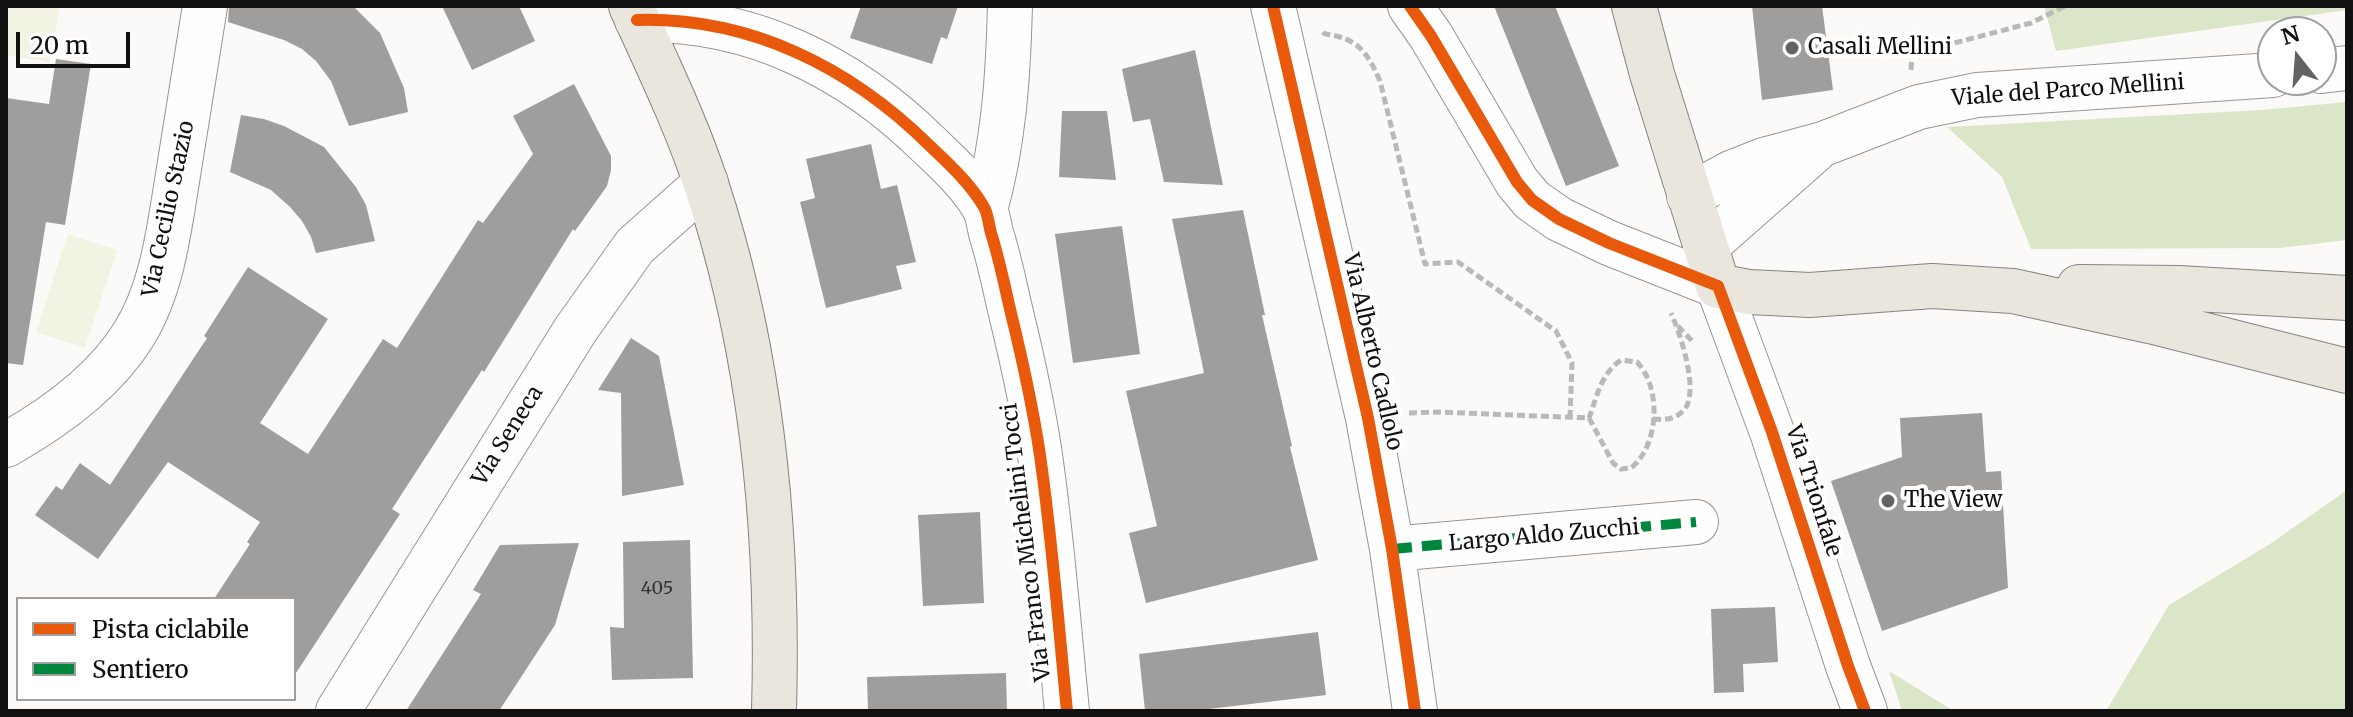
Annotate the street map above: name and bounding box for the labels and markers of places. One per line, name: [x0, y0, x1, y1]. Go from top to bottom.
place label: Casali Mellini: [1808, 35, 1952, 61]
marker: Casali Mellini: [1783, 39, 1801, 57]
place label: The View: [1904, 488, 2002, 514]
marker: The View: [1879, 492, 1897, 510]

